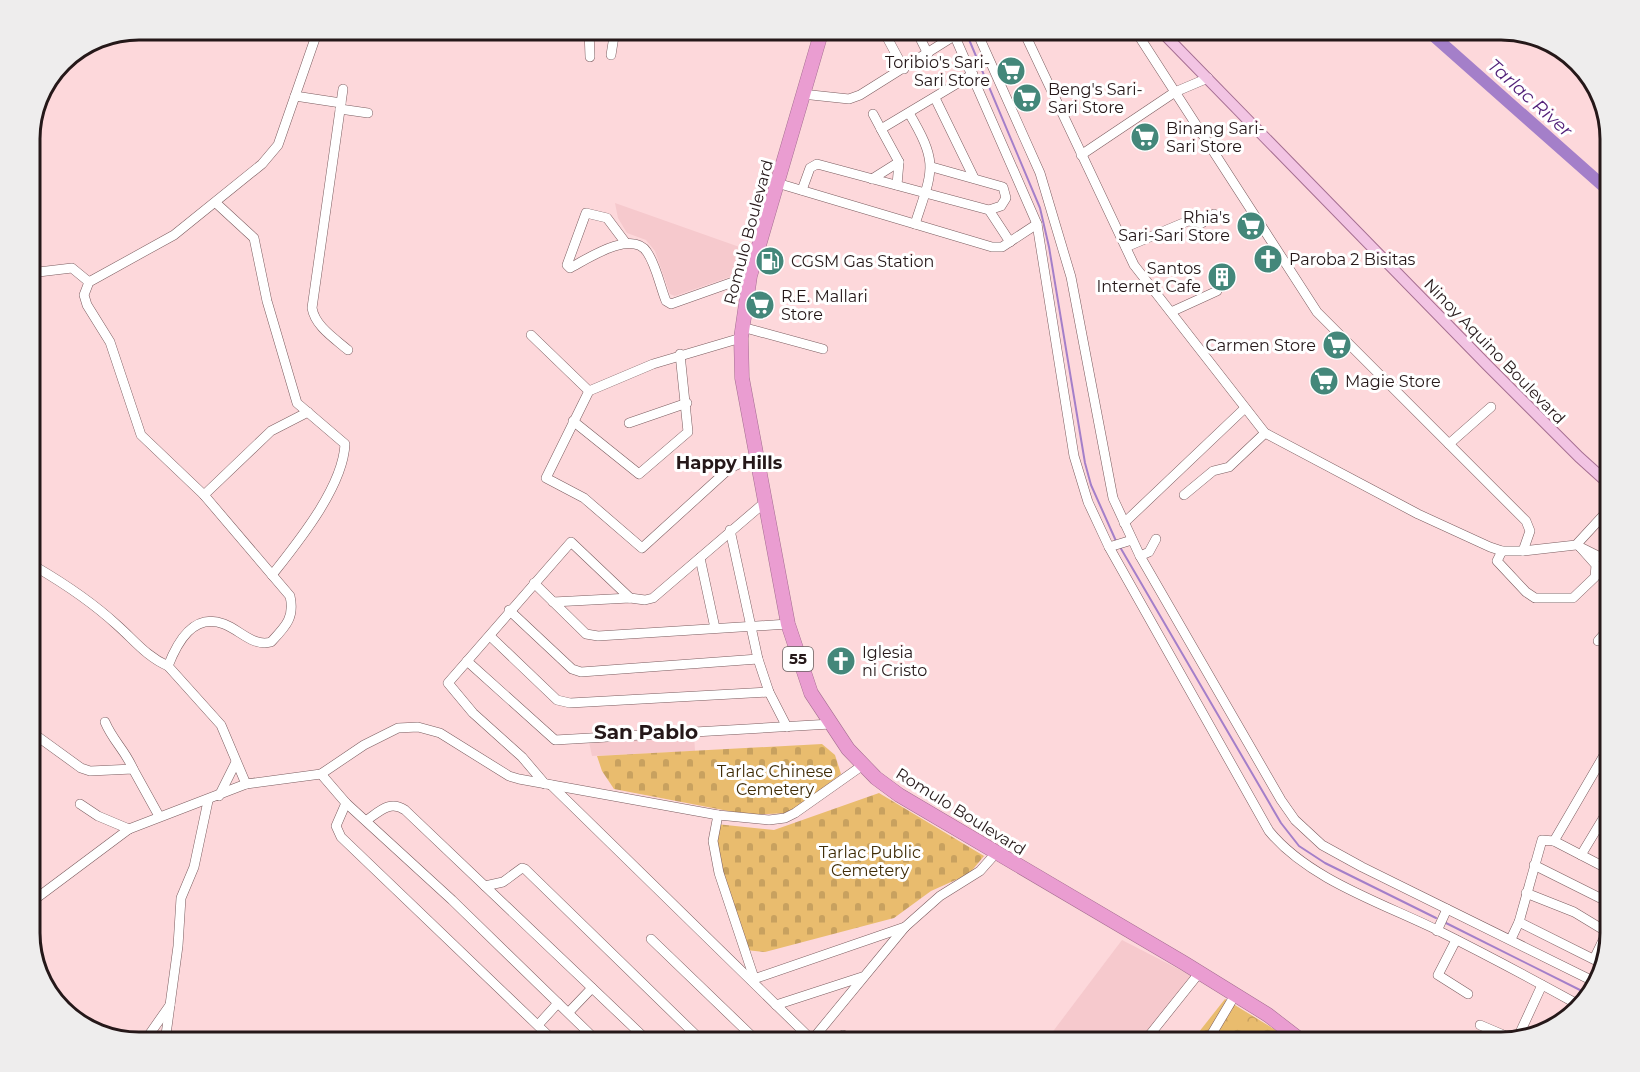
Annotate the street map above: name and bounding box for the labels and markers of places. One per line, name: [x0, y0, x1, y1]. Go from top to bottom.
place label: Toribio's Sari- Sari Store: [885, 53, 990, 90]
supermarket icon: Toribio's Sari- Sari Store: [995, 55, 1027, 87]
place label: Beng's Sari- Sari Store: [1048, 80, 1143, 117]
supermarket icon: Beng's Sari- Sari Store: [1011, 82, 1043, 114]
place label: Binang Sari- Sari Store: [1166, 119, 1265, 156]
supermarket icon: Binang Sari- Sari Store: [1129, 121, 1161, 153]
place label: Rhia's Sari-Sari Store: [1118, 208, 1230, 245]
supermarket icon: Rhia's Sari-Sari Store: [1235, 210, 1267, 242]
church icon: Paroba 2 Bisitas: [1252, 243, 1284, 275]
fuel station icon: CGSM Gas Station: [754, 245, 786, 277]
place label: Paroba 2 Bisitas: [1289, 250, 1416, 269]
place label: CGSM Gas Station: [791, 252, 934, 271]
place label: Santos Internet Cafe: [1096, 259, 1201, 296]
building icon: Santos Internet Cafe: [1206, 261, 1238, 293]
place label: R.E. Mallari Store: [781, 287, 868, 324]
supermarket icon: R.E. Mallari Store: [744, 289, 776, 321]
supermarket icon: Carmen Store: [1321, 329, 1353, 361]
place label: Carmen Store: [1205, 336, 1316, 355]
supermarket icon: Magie Store: [1308, 365, 1340, 397]
place label: Magie Store: [1345, 372, 1441, 391]
place label: Iglesia ni Cristo: [862, 643, 927, 680]
church icon: Iglesia ni Cristo: [825, 645, 857, 677]

